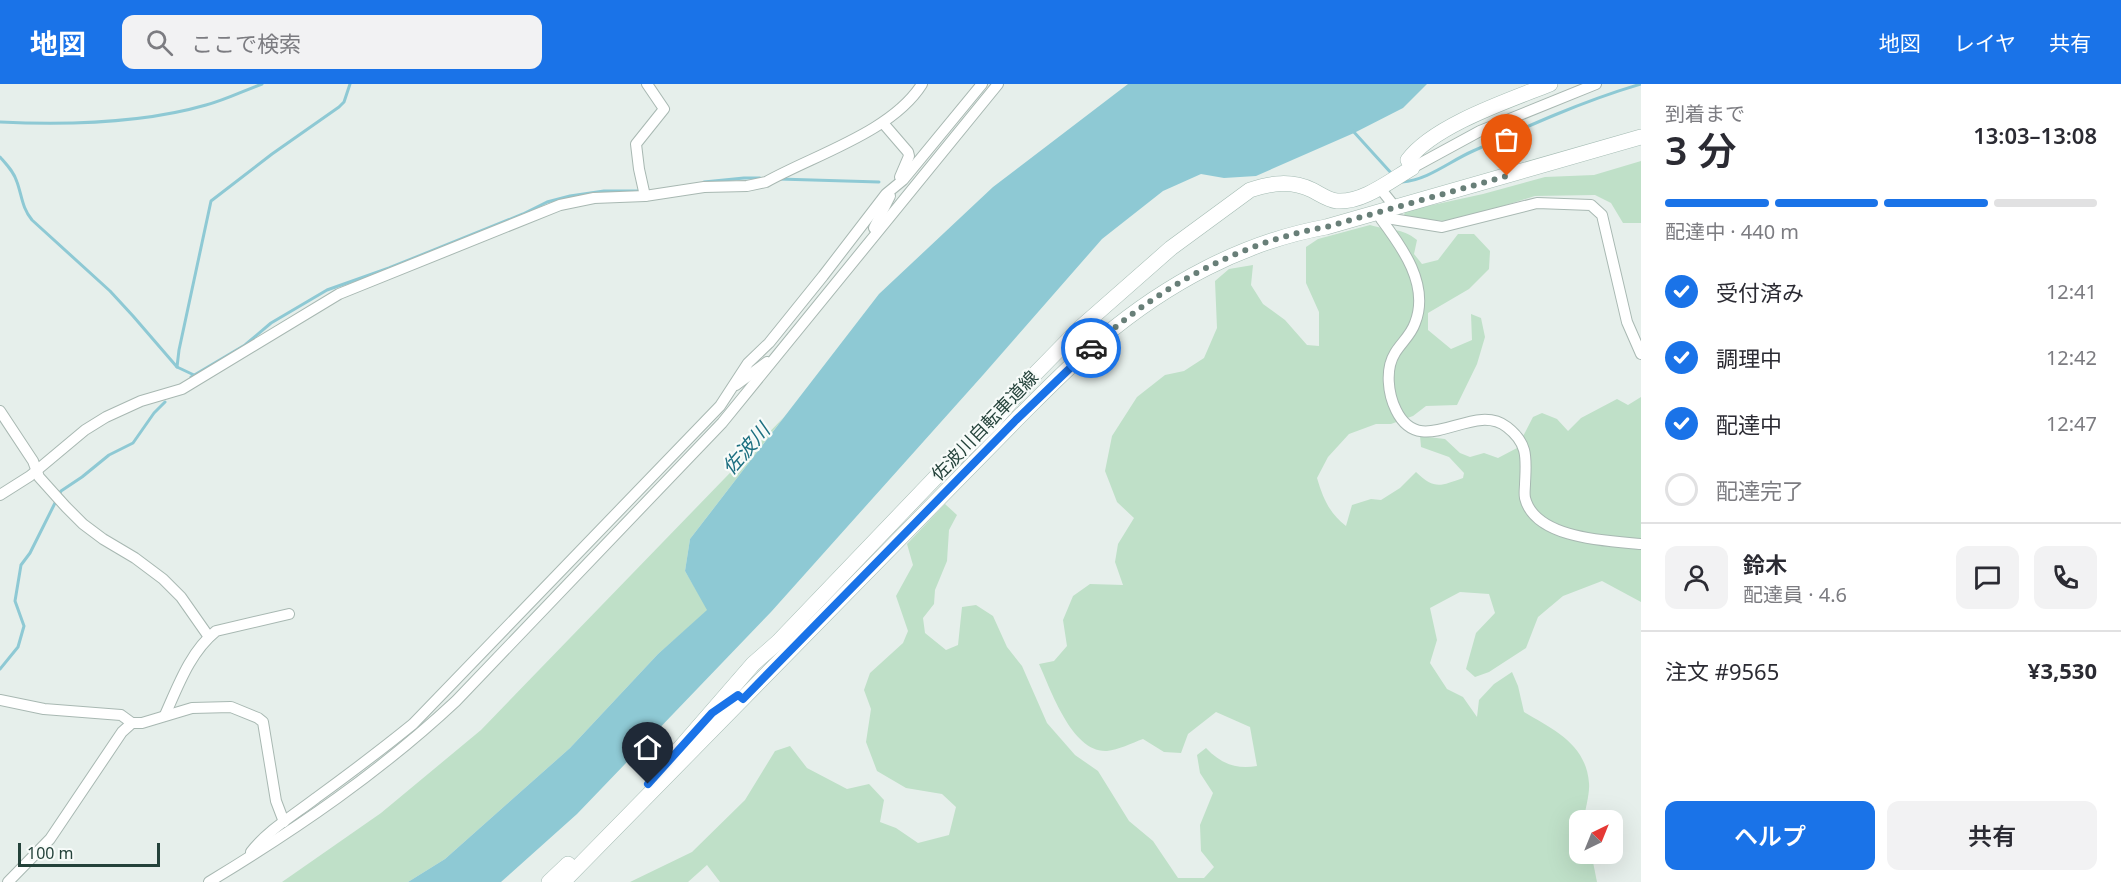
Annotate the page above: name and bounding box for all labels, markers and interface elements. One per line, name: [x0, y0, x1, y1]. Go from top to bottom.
search box: [122, 15, 542, 69]
text: 地図: [30, 24, 86, 62]
icon: search: [143, 26, 176, 59]
text: ここで検索: [191, 28, 301, 58]
text: 地図: [1879, 29, 1921, 57]
text: レイヤ: [1954, 29, 2016, 57]
text: 共有: [2049, 29, 2091, 57]
text: 到着まで: [1665, 100, 1745, 127]
pin: [1481, 114, 1532, 176]
text: 13:03–13:08: [1973, 120, 2097, 150]
icon: bag: [1490, 123, 1523, 156]
text: 3 分: [1665, 123, 1736, 176]
text: 配達中 · 440 m: [1665, 218, 1799, 245]
icon: check: [1665, 275, 1698, 308]
text: 受付済み: [1716, 277, 1804, 307]
text: 12:41: [2046, 278, 2097, 305]
courier: [1061, 318, 1121, 378]
icon: car: [1075, 332, 1108, 365]
icon: check: [1665, 341, 1698, 374]
text: 調理中: [1716, 343, 1782, 373]
text: 12:42: [2046, 344, 2097, 371]
street label: 佐波川自転車道線: [926, 365, 1043, 485]
icon: check: [1665, 407, 1698, 440]
text: 配達中: [1716, 409, 1782, 439]
text: 12:47: [2046, 410, 2097, 437]
water label: 佐波川: [716, 416, 777, 480]
text: 配達完了: [1716, 475, 1804, 505]
button: person: [1665, 546, 1728, 609]
button: chat: [1956, 546, 2019, 609]
button: phone: [2034, 546, 2097, 609]
text: 鈴木: [1743, 549, 1787, 579]
text: 配達員 · 4.6: [1743, 581, 1847, 608]
text: ¥3,530: [2028, 655, 2097, 685]
text: 注文 #9565: [1665, 656, 1779, 686]
pin: [622, 722, 673, 784]
icon: home: [631, 731, 664, 764]
button: ヘルプ: [1665, 801, 1875, 870]
button: 共有: [1887, 801, 2097, 870]
north arrow: [1569, 810, 1623, 864]
map controls: [1569, 810, 1623, 864]
scale bar: [18, 840, 160, 868]
text: 100 m: [27, 842, 74, 864]

